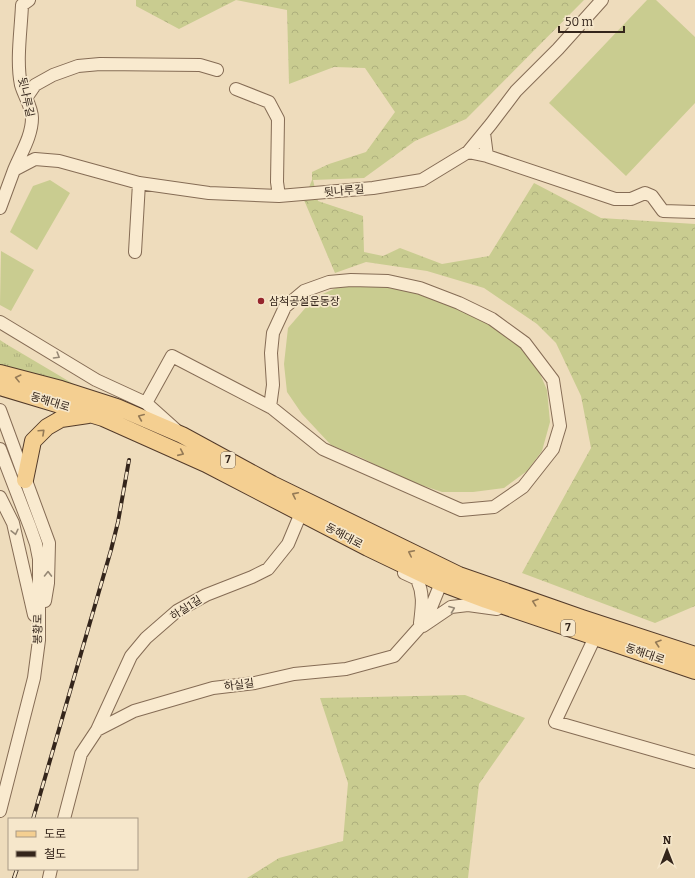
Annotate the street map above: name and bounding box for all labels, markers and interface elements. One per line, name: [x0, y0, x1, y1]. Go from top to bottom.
scale bar: [559, 8, 624, 34]
text: 50 m: [565, 15, 594, 29]
street label: 뒷나루길: [15, 76, 37, 118]
street label: 뒷나루길: [323, 183, 365, 199]
place label: 삼척공설운동장: [269, 295, 340, 308]
marker: 삼척공설운동장: [256, 296, 266, 306]
one-way arrow: [53, 352, 60, 359]
one-way arrow: [14, 374, 21, 382]
street label: 동해대로: [29, 390, 71, 414]
one-way arrow: [138, 414, 145, 422]
one-way arrow: [37, 429, 45, 436]
one-way arrow: [177, 448, 184, 456]
road number: 7: [221, 452, 235, 468]
one-way arrow: [291, 492, 299, 500]
street label: 동해대로: [323, 521, 365, 551]
one-way arrow: [10, 529, 19, 536]
one-way arrow: [408, 550, 415, 558]
one-way arrow: [44, 571, 52, 577]
street label: 하실1길: [168, 593, 204, 623]
one-way arrow: [531, 598, 538, 607]
one-way arrow: [448, 605, 455, 613]
street label: 봉황로: [31, 614, 45, 644]
road number: 7: [561, 620, 575, 636]
one-way arrow: [655, 639, 662, 648]
street label: 동해대로: [624, 641, 666, 667]
street label: 하실길: [223, 676, 255, 694]
legend: [8, 818, 138, 870]
text: 도로: [44, 827, 66, 841]
north arrow: [647, 830, 687, 870]
text: N: [663, 834, 672, 847]
text: 철도: [44, 847, 66, 861]

